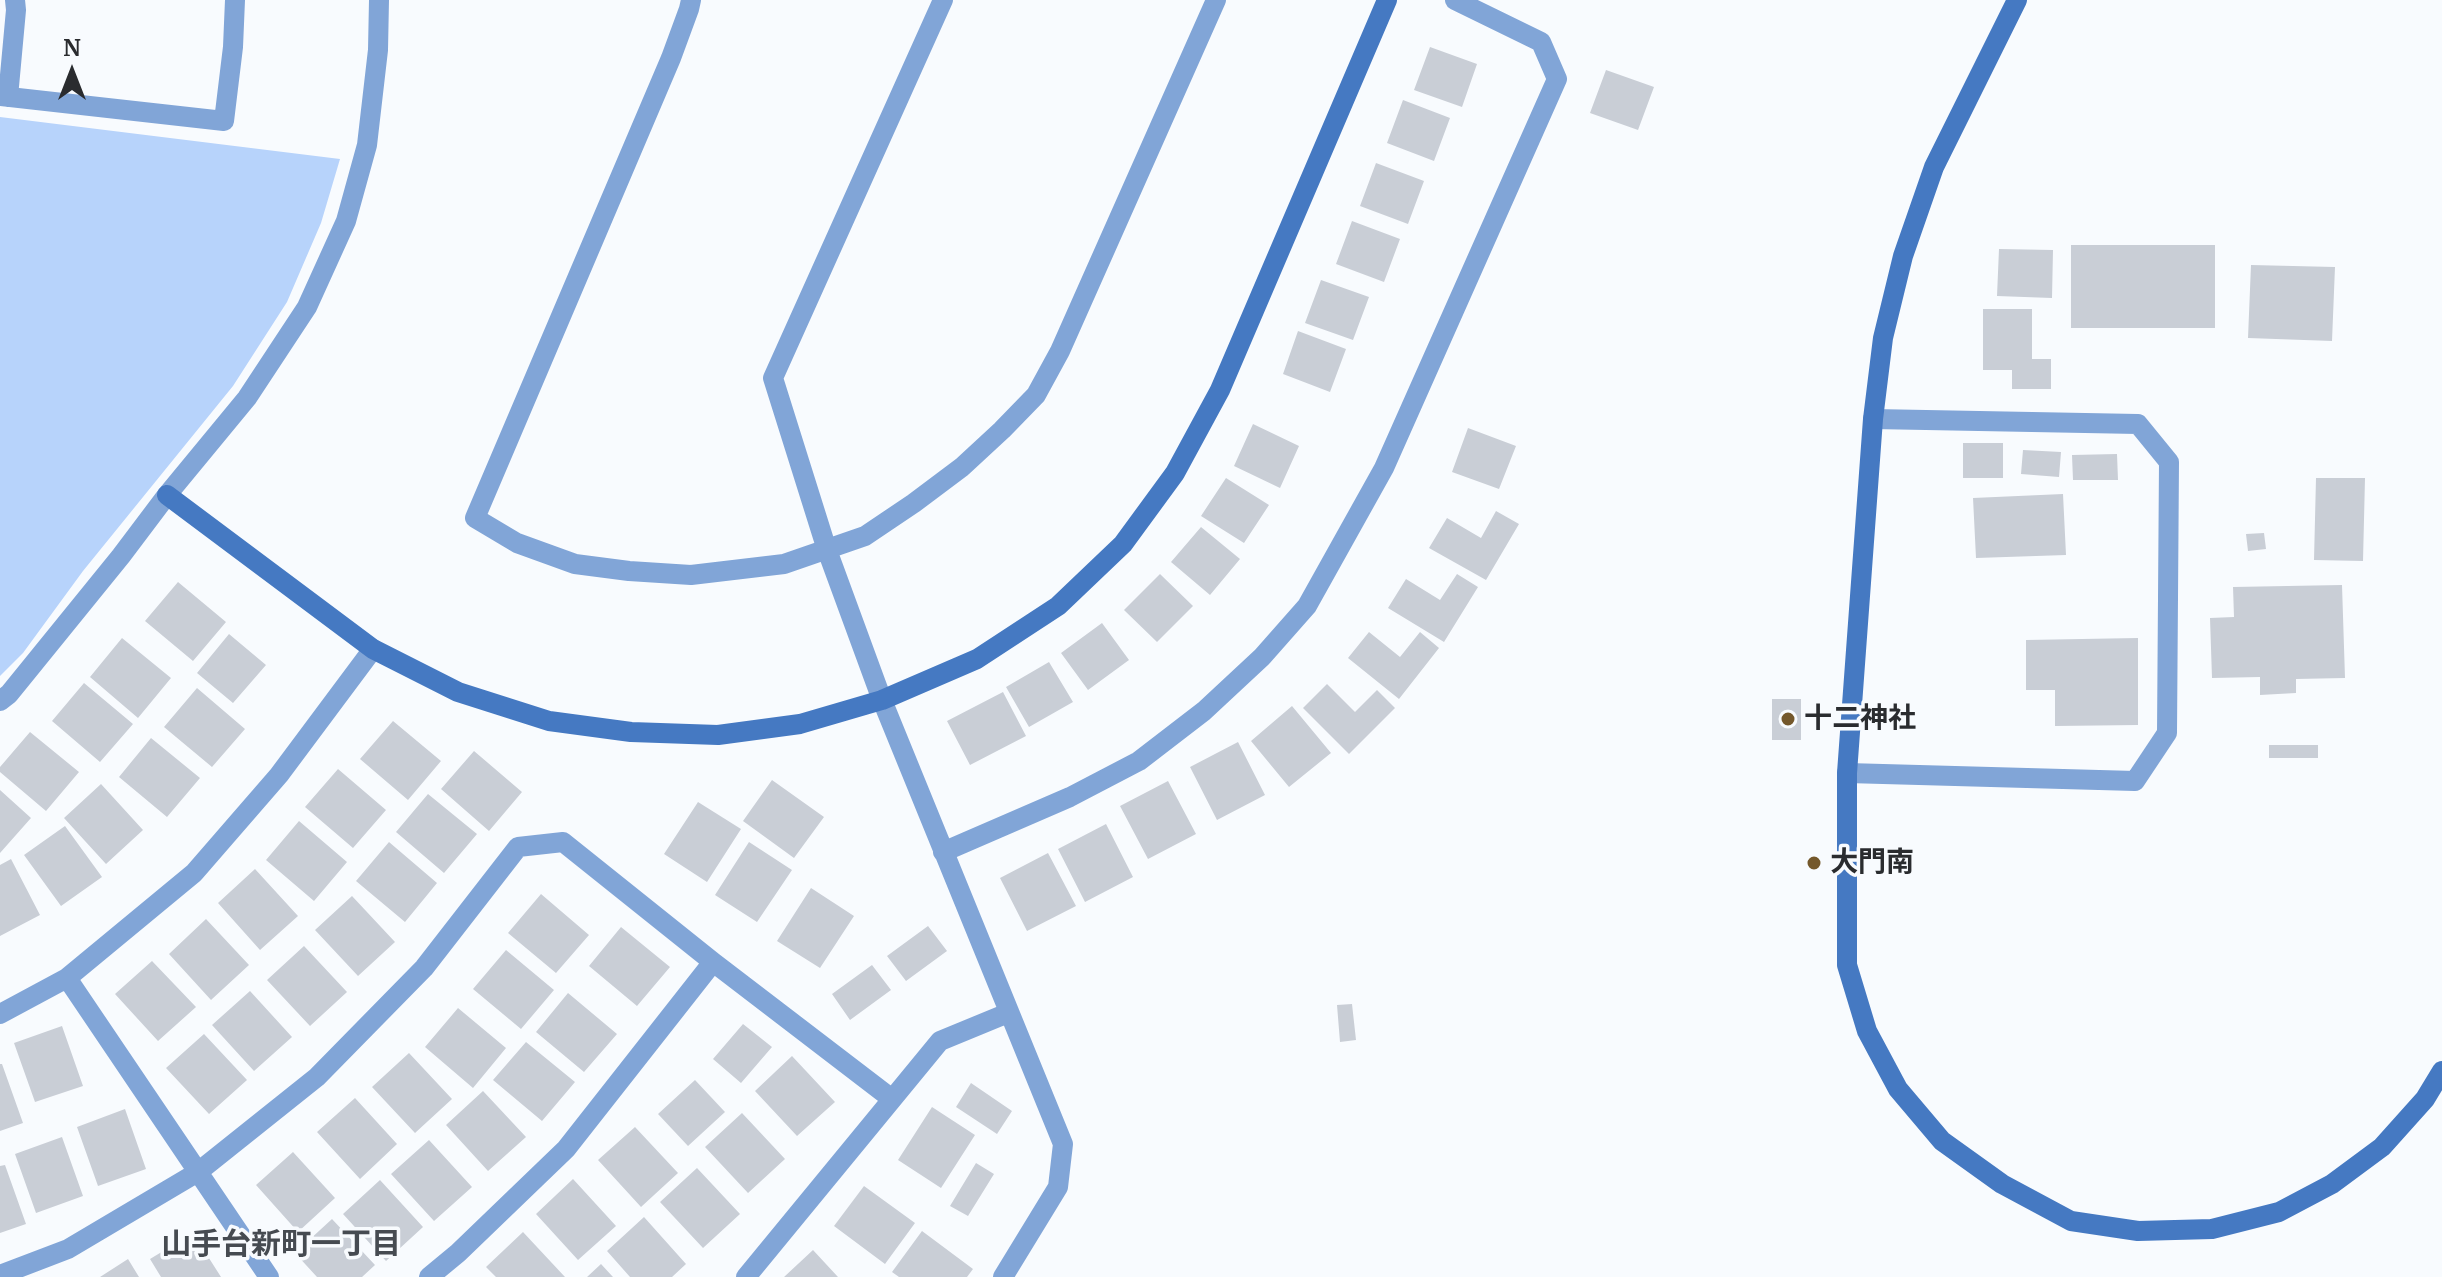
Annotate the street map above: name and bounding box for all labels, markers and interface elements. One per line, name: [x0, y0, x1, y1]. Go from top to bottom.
north arrow: [32, 32, 112, 112]
text: N: [63, 34, 81, 62]
place label: 十二神社: [1804, 702, 1916, 736]
marker: 十二神社: [1779, 710, 1797, 728]
place label: 大門南: [1830, 846, 1914, 880]
marker: 大門南: [1805, 854, 1823, 872]
district label: 山手台新町一丁目: [161, 1228, 401, 1264]

